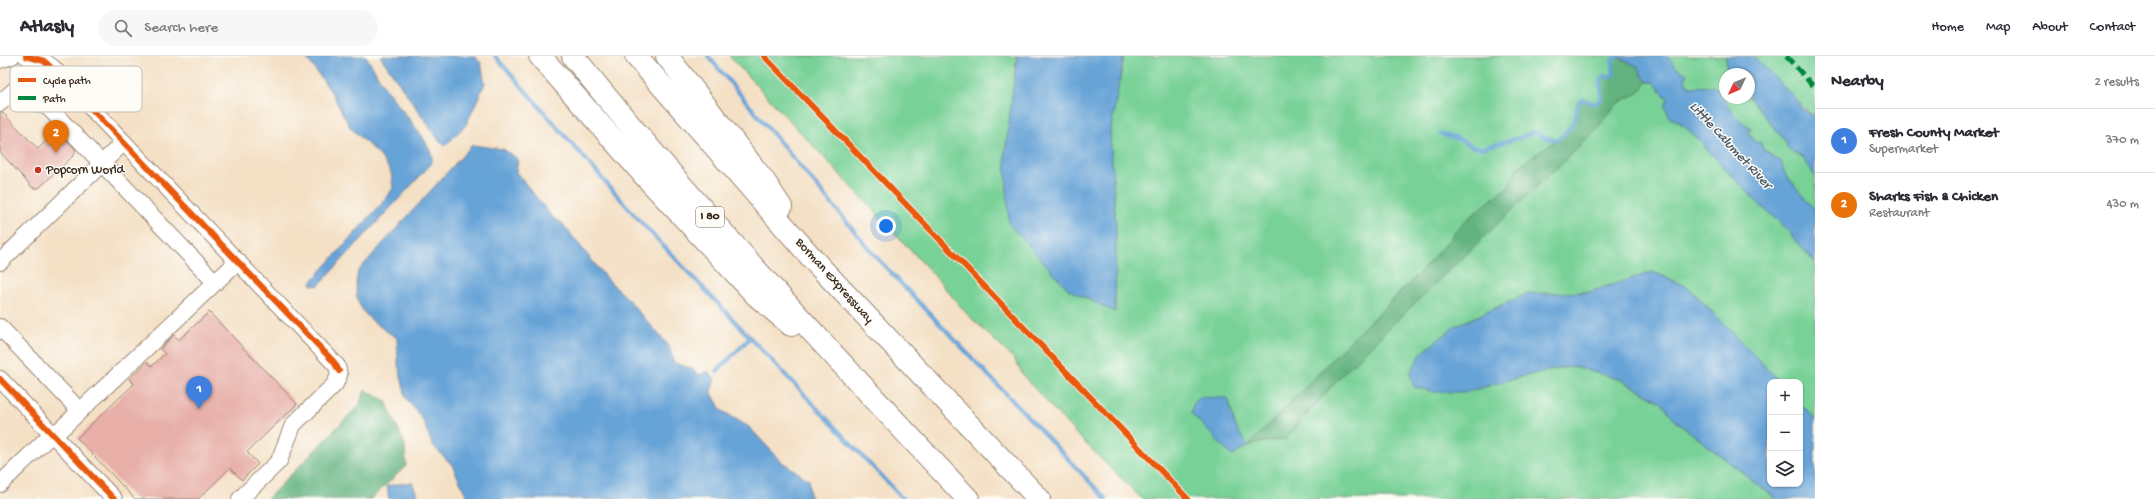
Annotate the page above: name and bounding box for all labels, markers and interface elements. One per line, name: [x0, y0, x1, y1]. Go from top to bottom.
search box: [98, 10, 378, 46]
text: Atlasly: [20, 16, 74, 39]
icon: search: [112, 17, 134, 39]
text: Search here: [144, 19, 218, 37]
text: Home: [1932, 19, 1964, 36]
text: Map: [1986, 19, 2010, 36]
text: About: [2032, 19, 2068, 36]
text: Contact: [2090, 19, 2135, 36]
legend: [10, 66, 142, 112]
north arrow: [1719, 68, 1755, 104]
text: Nearby: [1831, 72, 1884, 92]
text: 2 results: [2094, 75, 2139, 90]
text: Cycle path: [43, 76, 91, 88]
text: Path: [42, 94, 66, 106]
water label: Little Calumet River: [1685, 99, 1777, 195]
pin: 2: [43, 120, 69, 153]
text: Fresh County Market: [1869, 124, 1999, 142]
text: 1: [1841, 133, 1847, 148]
text: 370 m: [2106, 133, 2139, 148]
text: Supermarket: [1869, 142, 1938, 157]
place label: Popcorn World: [45, 163, 126, 178]
marker: Popcorn World: [33, 165, 43, 175]
text: Sharks Fish & Chicken: [1869, 188, 1998, 206]
text: 2: [1841, 197, 1847, 212]
text: 430 m: [2106, 197, 2139, 212]
text: Restaurant: [1869, 206, 1929, 221]
road number: I 80: [696, 207, 724, 227]
your location: [876, 216, 896, 236]
street label: Borman Expressway: [791, 235, 877, 327]
pin: 1: [186, 376, 212, 409]
map controls: [1767, 379, 1803, 487]
button: +: [1767, 379, 1803, 415]
button: −: [1767, 415, 1803, 451]
button: layers: [1767, 451, 1803, 487]

